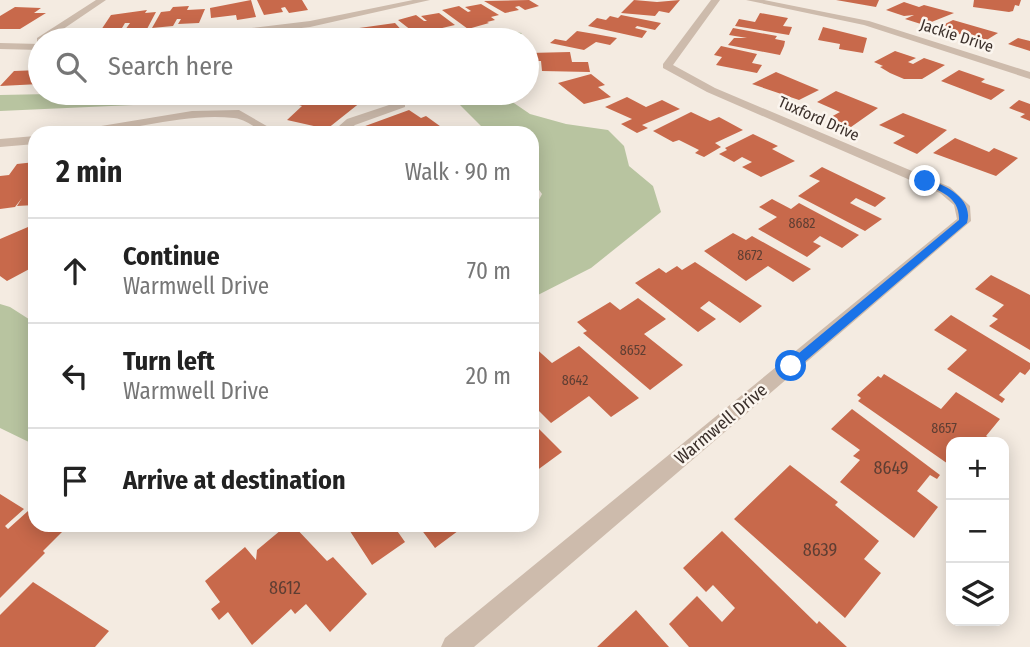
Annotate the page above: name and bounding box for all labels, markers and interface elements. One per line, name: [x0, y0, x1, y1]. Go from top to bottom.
street label: Jackie Drive: [918, 15, 996, 56]
search box: [28, 28, 539, 105]
icon: search: [52, 48, 90, 86]
text: Search here: [108, 51, 233, 82]
street label: Tuxford Drive: [775, 92, 862, 145]
text: 2 min: [56, 154, 123, 190]
text: Walk · 90 m: [405, 158, 511, 186]
route end: [909, 165, 940, 196]
house number: 8682: [788, 215, 816, 232]
text: Continue: [123, 241, 220, 272]
house number: 8672: [737, 247, 763, 264]
icon: ahead: [56, 252, 94, 290]
text: 70 m: [467, 257, 511, 285]
text: Warmwell Drive: [123, 272, 269, 300]
house number: 8652: [620, 342, 646, 359]
text: Turn left: [123, 346, 215, 377]
route start: [775, 350, 806, 381]
icon: left: [56, 357, 94, 395]
text: 20 m: [466, 362, 511, 390]
house number: 8642: [562, 372, 588, 389]
text: Warmwell Drive: [123, 377, 269, 405]
street label: Warmwell Drive: [670, 379, 772, 469]
house number: 8657: [931, 420, 957, 437]
map controls: [946, 437, 1009, 626]
button: +: [946, 437, 1009, 500]
house number: 8649: [873, 457, 909, 479]
icon: arrive: [56, 462, 94, 500]
text: Arrive at destination: [123, 465, 346, 496]
button: −: [946, 500, 1009, 563]
house number: 8639: [803, 539, 837, 561]
button: layers: [946, 563, 1009, 626]
house number: 8612: [269, 577, 301, 599]

